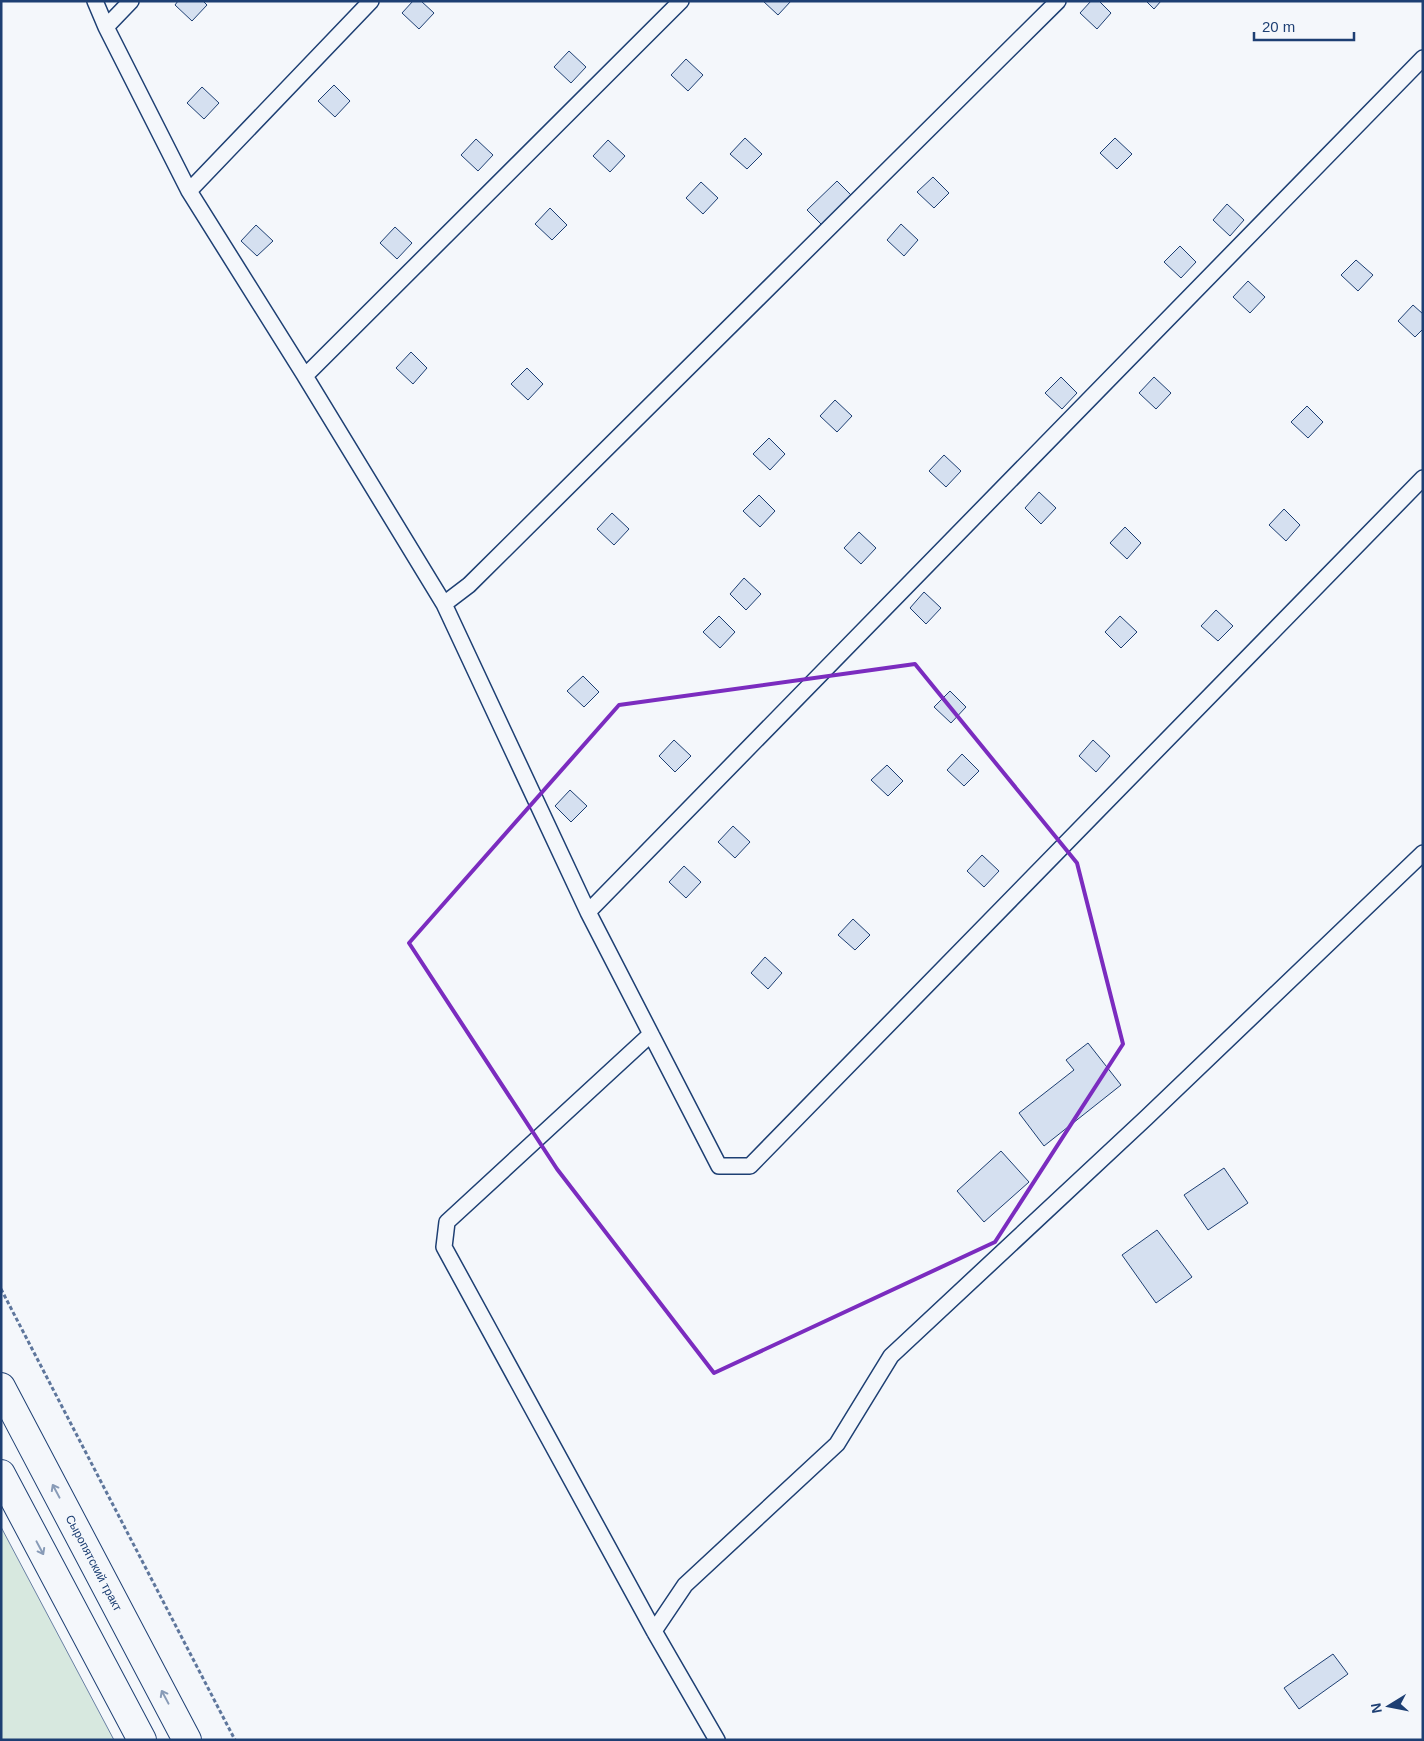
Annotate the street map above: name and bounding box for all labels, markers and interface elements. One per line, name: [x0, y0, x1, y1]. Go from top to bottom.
scale bar: [1254, 10, 1354, 42]
text: 20 m: [1262, 18, 1295, 35]
one-way arrow: [51, 1484, 60, 1499]
street label: Сыропятский тракт: [63, 1513, 125, 1614]
one-way arrow: [36, 1540, 46, 1555]
north arrow: [1364, 1681, 1414, 1731]
one-way arrow: [160, 1689, 170, 1704]
text: N: [1367, 1702, 1385, 1715]

